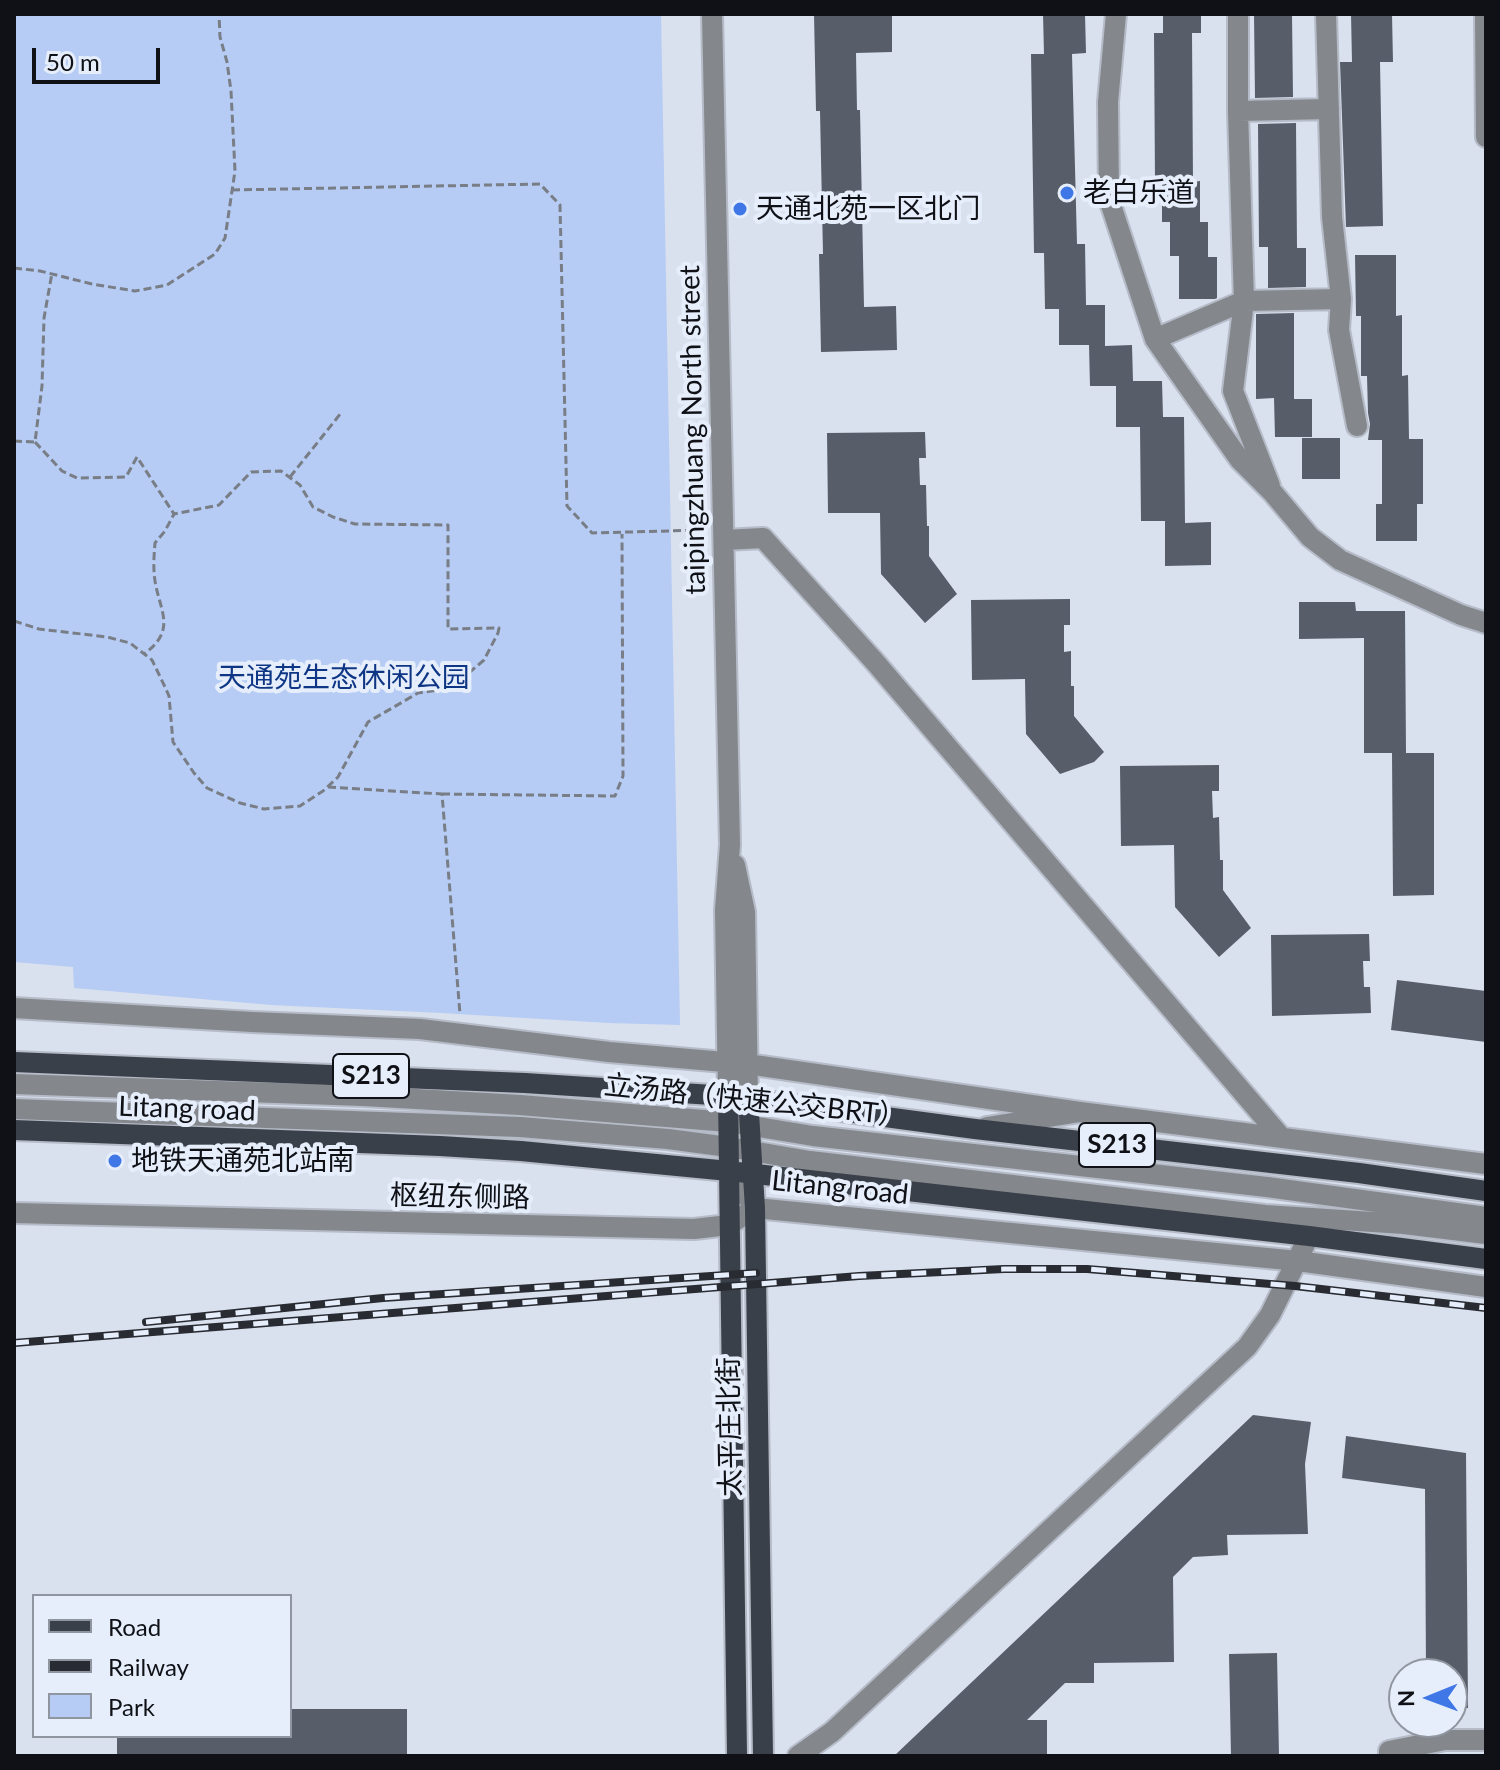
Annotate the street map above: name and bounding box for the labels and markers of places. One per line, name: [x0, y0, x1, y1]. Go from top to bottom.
place label: 老白乐道: [1083, 176, 1195, 210]
marker: 老白乐道: [1058, 184, 1076, 202]
place label: 天通北苑一区北门: [756, 192, 980, 226]
marker: 天通北苑一区北门: [731, 200, 749, 218]
place label: 地铁天通苑北站南: [131, 1144, 355, 1178]
marker: 地铁天通苑北站南: [106, 1152, 124, 1170]

